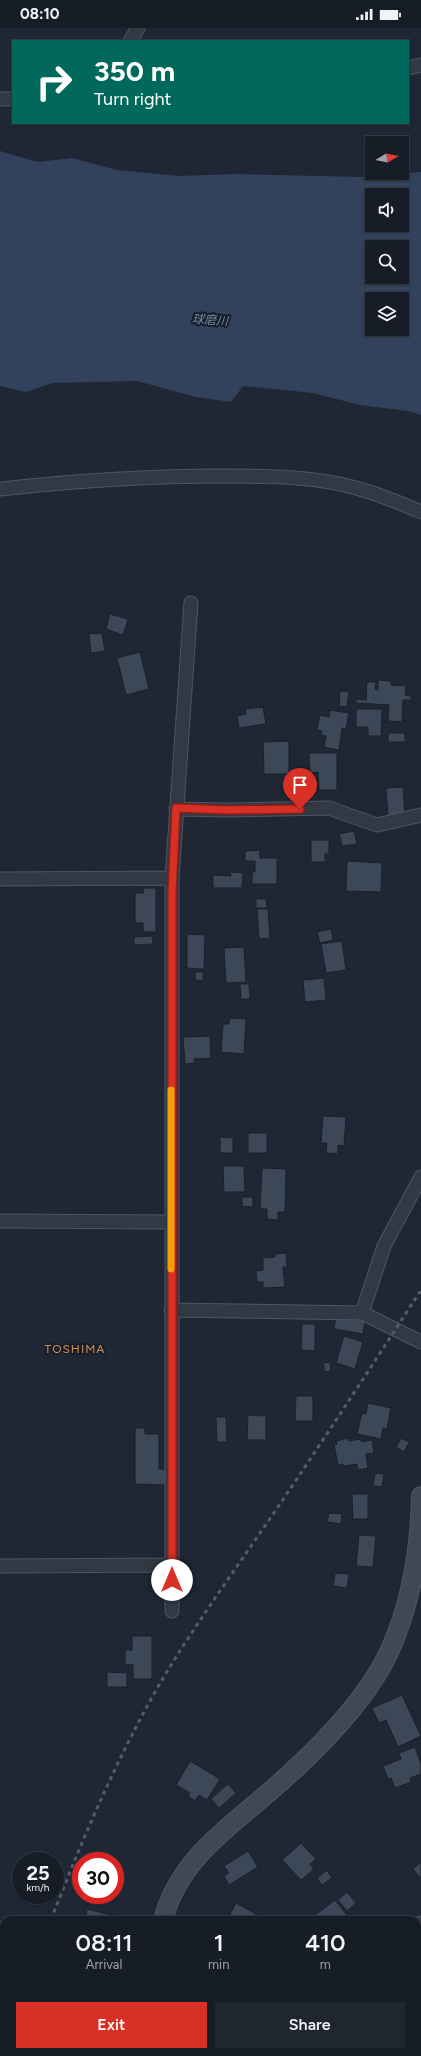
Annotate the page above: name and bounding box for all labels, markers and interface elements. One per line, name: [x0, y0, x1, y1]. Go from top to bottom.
text: 08:10: [20, 5, 59, 23]
text: 350 m: [94, 54, 175, 88]
icon: right: [28, 56, 80, 108]
text: Turn right: [94, 88, 171, 110]
north arrow: [365, 136, 409, 180]
map controls: [365, 136, 409, 336]
button: sound: [365, 188, 409, 232]
button: search: [365, 240, 409, 284]
button: layers: [365, 292, 409, 336]
water label: 球磨川: [192, 312, 230, 328]
pin: [283, 768, 317, 809]
icon: arrive: [289, 774, 311, 796]
district label: TOSHIMA: [45, 1342, 105, 1356]
position arrow: [151, 1559, 193, 1601]
speed limit sign: 30: [72, 1852, 124, 1904]
text: 25: [26, 1861, 50, 1885]
text: km/h: [27, 1881, 49, 1894]
text: 08:11: [75, 1928, 133, 1957]
text: 1: [214, 1928, 224, 1957]
text: 410: [305, 1928, 345, 1957]
text: Arrival: [86, 1957, 122, 1972]
text: min: [208, 1957, 229, 1972]
text: m: [320, 1957, 331, 1972]
button: Exit: [16, 2002, 207, 2048]
button: Share: [215, 2002, 405, 2048]

